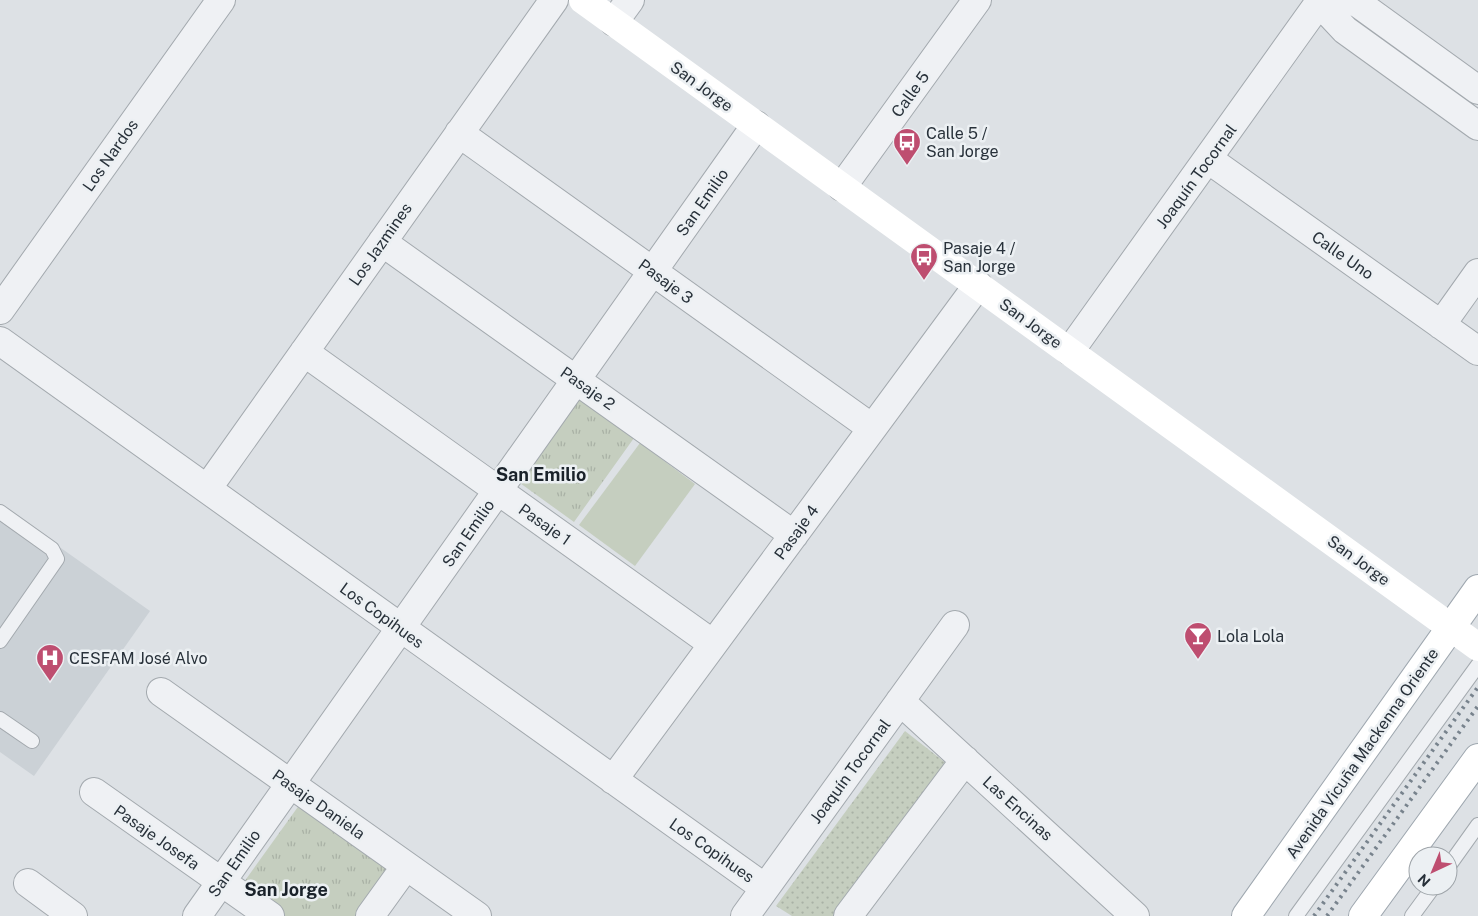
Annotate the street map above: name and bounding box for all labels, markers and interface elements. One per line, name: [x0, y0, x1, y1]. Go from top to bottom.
street label: San Jorge: [667, 57, 737, 115]
street label: Calle 5: [887, 68, 933, 121]
street label: Los Nardos: [79, 116, 142, 195]
street label: Joaquín Tocornal: [1152, 120, 1241, 232]
place label: Calle 5 / San Jorge: [926, 124, 999, 161]
bus stop icon: Calle 5 / San Jorge: [892, 127, 922, 166]
street label: San Emilio: [672, 165, 733, 240]
street label: Los Jazmines: [345, 199, 416, 289]
street label: Calle Uno: [1308, 227, 1377, 284]
place label: Pasaje 4 / San Jorge: [943, 239, 1016, 276]
bus stop icon: Pasaje 4 / San Jorge: [909, 242, 939, 281]
street label: Pasaje 3: [635, 255, 697, 308]
street label: San Jorge: [996, 294, 1066, 352]
street label: Pasaje 2: [557, 363, 619, 414]
district label: San Emilio: [496, 464, 586, 485]
street label: San Emilio: [438, 496, 499, 571]
street label: Pasaje 1: [515, 500, 574, 549]
street label: Pasaje 4: [770, 501, 823, 563]
street label: San Jorge: [1324, 531, 1394, 589]
street label: Los Copihues: [336, 579, 427, 652]
bar icon: Lola Lola: [1183, 621, 1213, 660]
place label: Lola Lola: [1217, 627, 1284, 646]
hospital icon: CESFAM José Alvo: [35, 643, 65, 682]
street label: Avenida Vicuña Mackenna Oriente: [1282, 644, 1443, 862]
place label: CESFAM José Alvo: [69, 649, 208, 668]
street label: Joaquín Tocornal: [806, 715, 895, 827]
street label: Pasaje Daniela: [269, 765, 369, 843]
street label: Las Encinas: [979, 772, 1056, 845]
street label: Pasaje Josefa: [110, 801, 203, 874]
street label: Los Copihues: [666, 814, 758, 887]
street label: San Emilio: [204, 826, 265, 901]
north arrow: [1408, 846, 1458, 896]
text: N: [1414, 871, 1433, 890]
district label: San Jorge: [244, 879, 328, 900]

